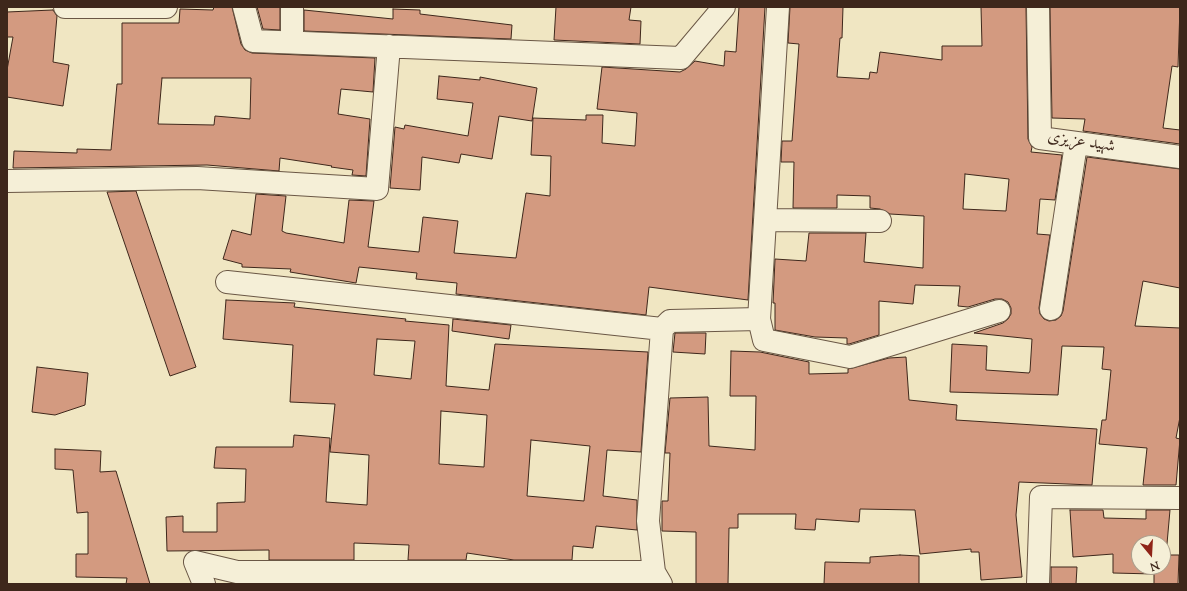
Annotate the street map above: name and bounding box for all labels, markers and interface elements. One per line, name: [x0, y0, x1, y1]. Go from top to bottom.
street label: شهید عزیزی: [1046, 128, 1116, 158]
north arrow: [1131, 535, 1171, 575]
text: N: [1148, 556, 1161, 574]

